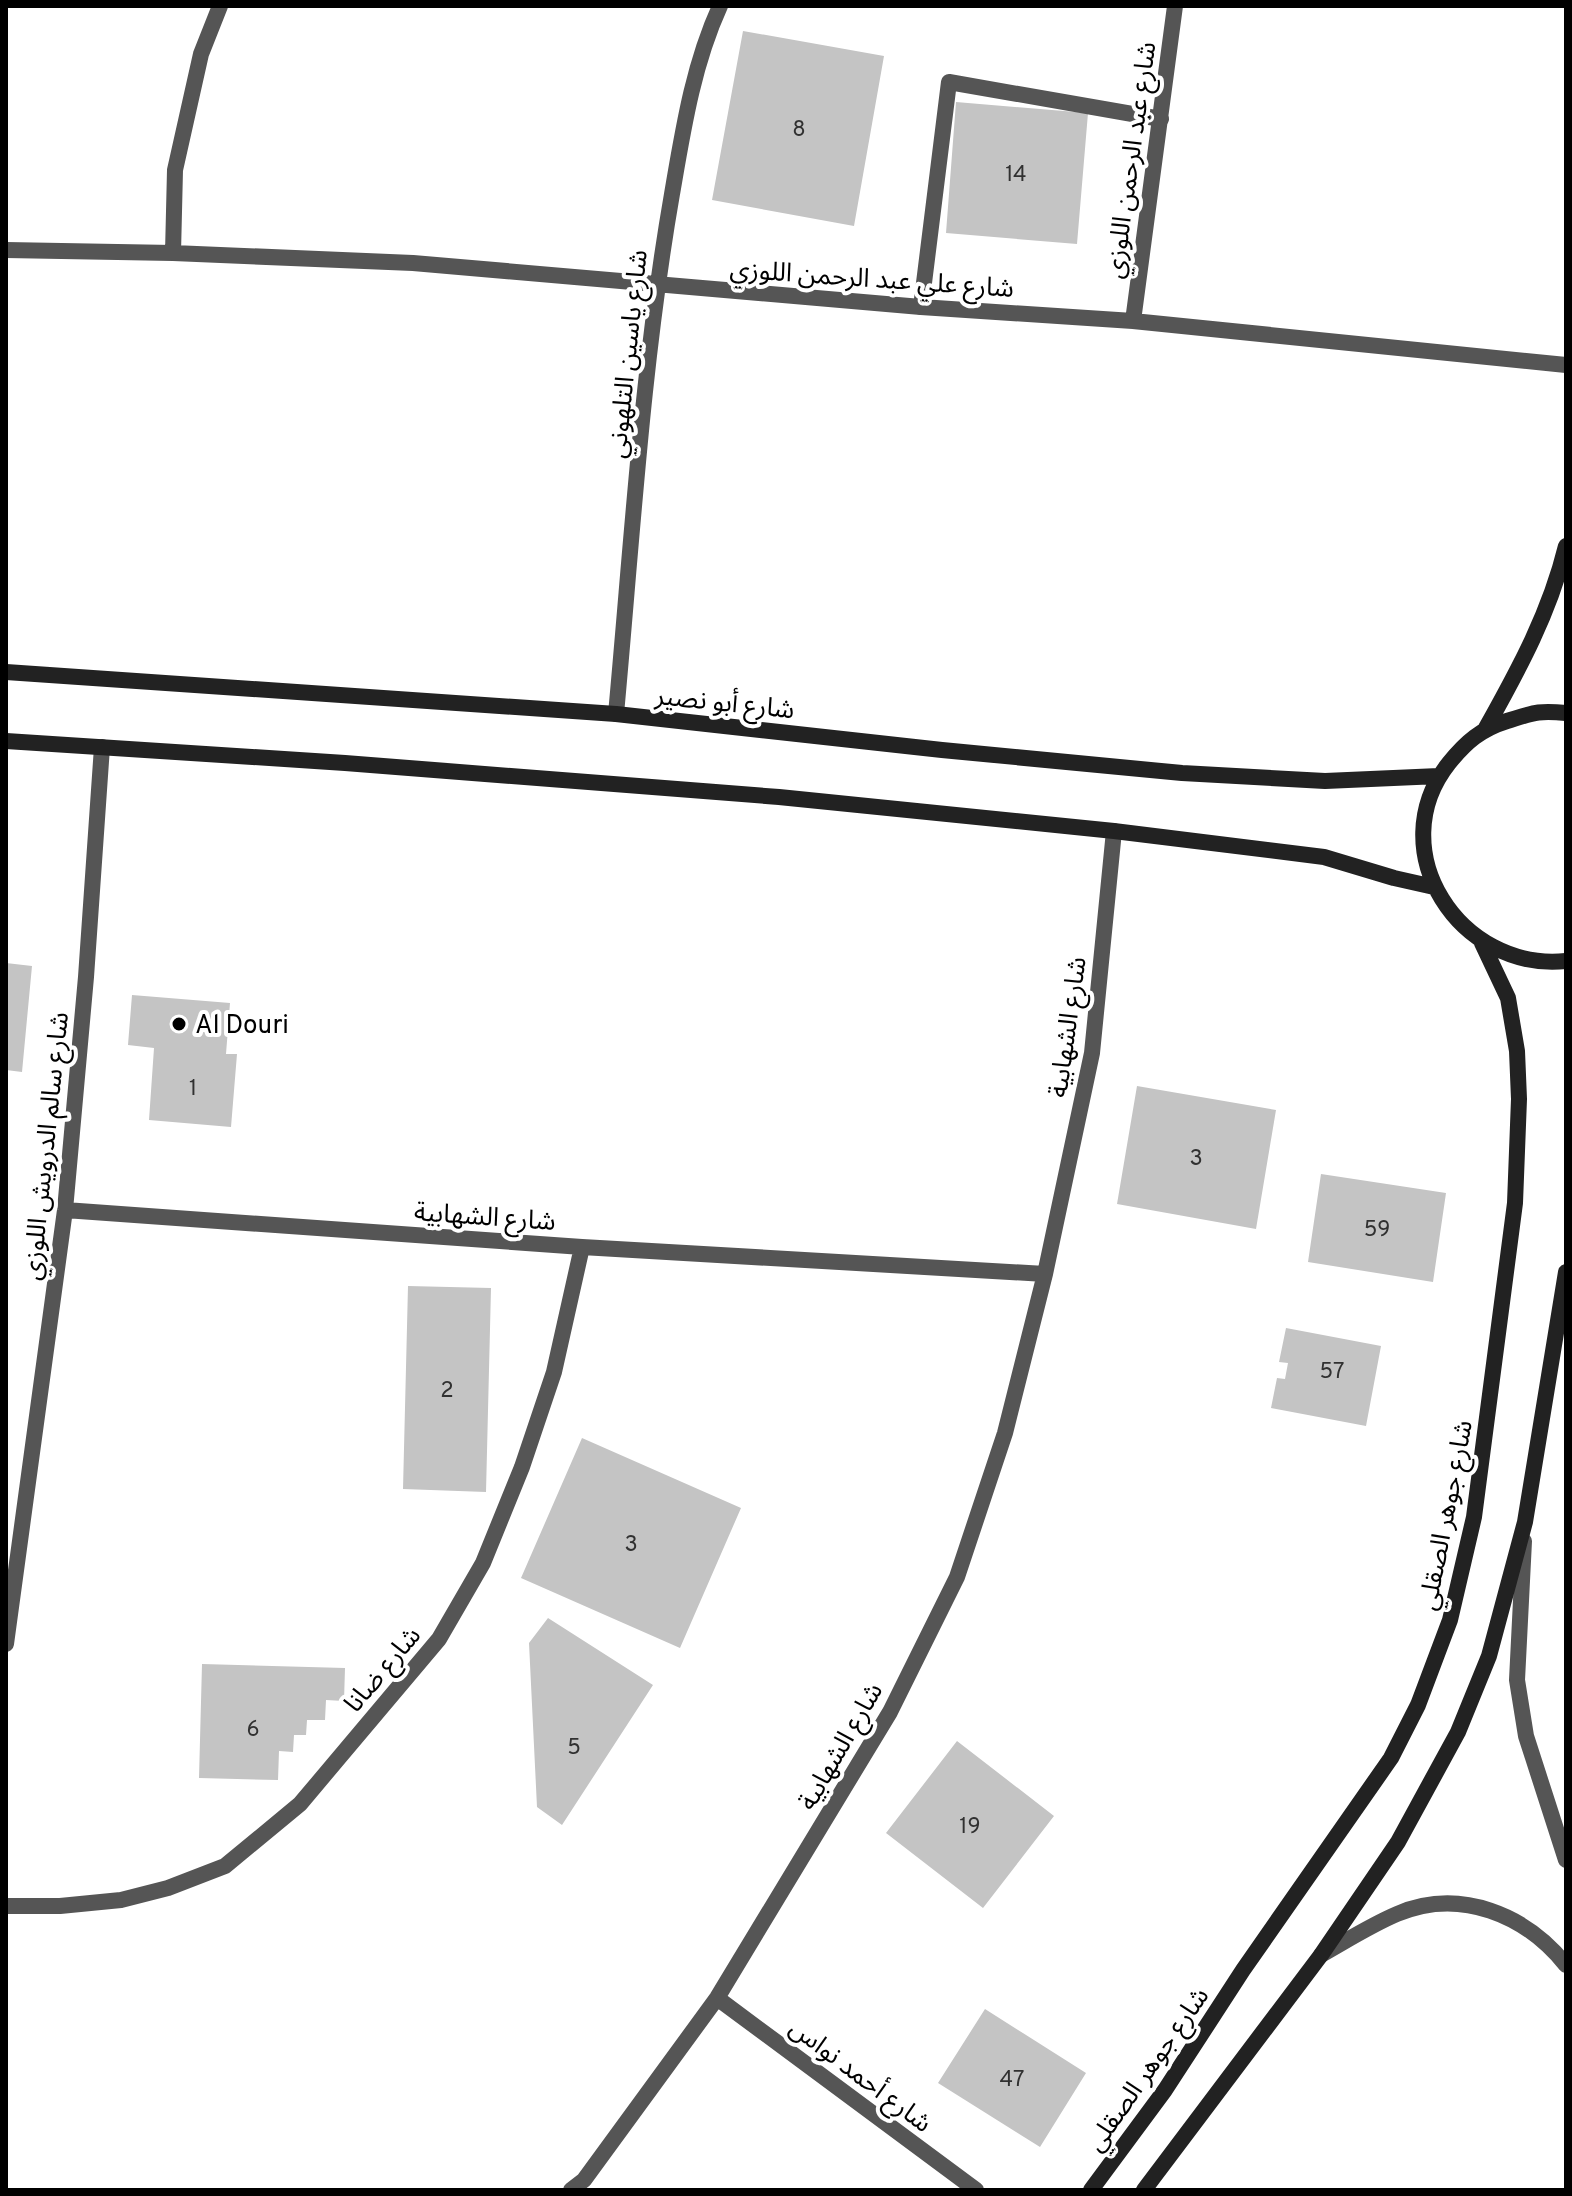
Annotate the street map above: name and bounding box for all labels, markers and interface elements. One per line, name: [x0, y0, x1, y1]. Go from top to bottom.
street label: شارع عبد الرحمن اللوزي: [1100, 40, 1166, 281]
house number: 8: [792, 117, 806, 144]
house number: 14: [1005, 162, 1027, 189]
street label: شارع ياسين التلهوني: [602, 248, 658, 460]
street label: شارع علي عبد الرحمن اللوزي: [729, 254, 1015, 308]
street label: شارع أبو نصير: [652, 678, 796, 728]
street label: شارع الشهابية: [1043, 955, 1096, 1100]
place label: Al Douri: [195, 1010, 289, 1043]
street label: شارع سالم الدرويش اللوزي: [17, 1011, 79, 1282]
marker: Al Douri: [170, 1015, 188, 1033]
house number: 1: [189, 1076, 197, 1103]
house number: 3: [1189, 1146, 1203, 1173]
street label: شارع الشهابية: [413, 1197, 557, 1240]
house number: 59: [1364, 1217, 1390, 1244]
house number: 57: [1320, 1359, 1344, 1386]
house number: 2: [440, 1378, 454, 1405]
street label: شارع جوهر الصقلي: [1413, 1418, 1483, 1614]
house number: 3: [624, 1532, 638, 1559]
street label: شارع ضانا: [338, 1621, 429, 1720]
street label: شارع الشهابية: [792, 1678, 892, 1817]
house number: 6: [246, 1717, 260, 1744]
house number: 5: [567, 1735, 581, 1762]
house number: 19: [959, 1814, 981, 1841]
street label: شارع جوهر الصقلي: [1080, 1982, 1219, 2160]
street label: شارع أحمد نواس: [782, 2011, 939, 2141]
house number: 47: [1000, 2067, 1024, 2094]

